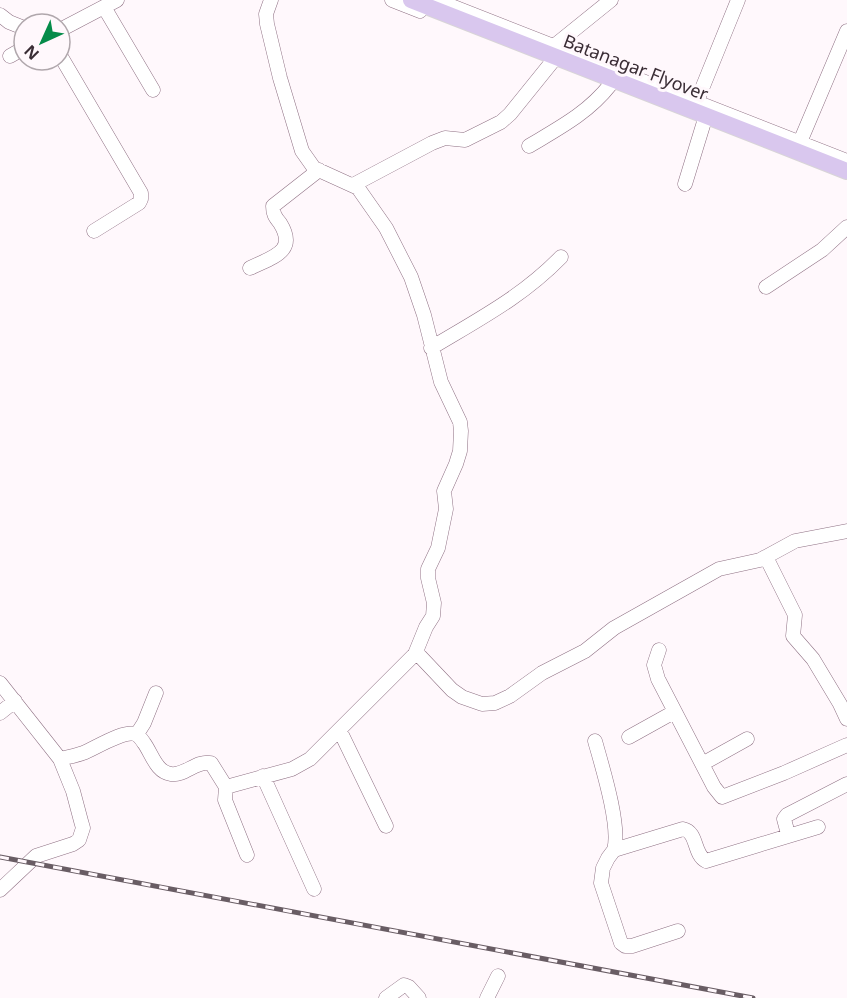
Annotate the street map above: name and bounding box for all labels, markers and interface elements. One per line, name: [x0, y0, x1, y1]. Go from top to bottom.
north arrow: [12, 12, 72, 72]
street label: Batanagar Flyover: [560, 28, 712, 106]
text: N: [19, 40, 44, 65]

